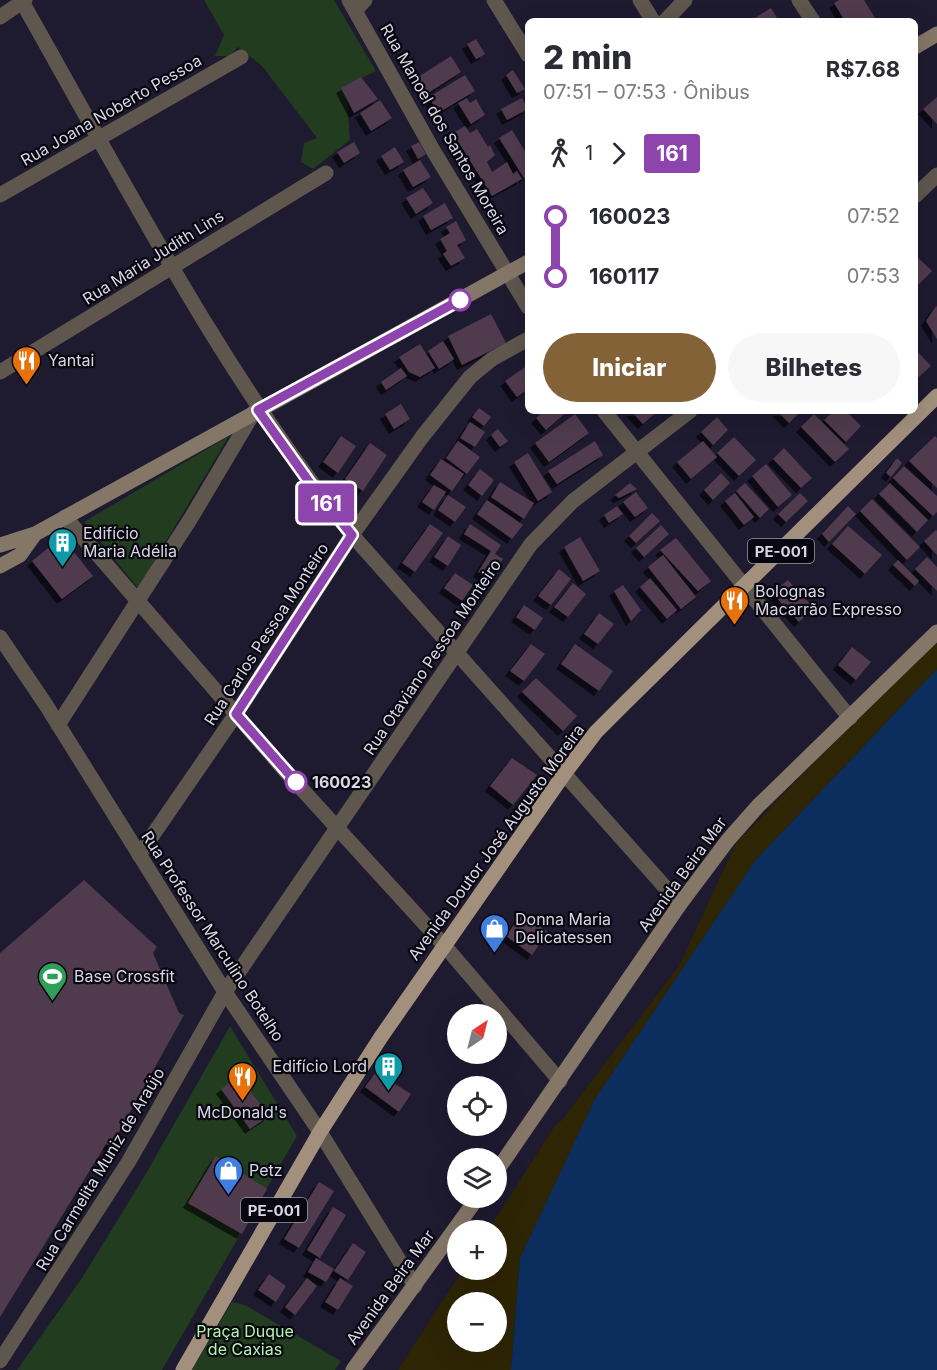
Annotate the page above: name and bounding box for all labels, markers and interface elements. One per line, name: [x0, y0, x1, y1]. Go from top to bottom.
street label: Rua Manoel dos Santos Moreira: [376, 20, 514, 238]
text: 2 min: [543, 37, 632, 77]
street label: Rua Joana Noberto Pessoa: [17, 50, 205, 170]
text: R$7.68: [826, 56, 900, 82]
text: 07:51 – 07:53 · Ônibus: [543, 80, 750, 104]
icon: walk: [543, 137, 576, 170]
icon: forward: [602, 137, 635, 170]
text: 1: [585, 141, 593, 165]
text: 161: [656, 141, 688, 166]
text: 160023: [589, 203, 671, 229]
text: 07:52: [847, 204, 900, 228]
street label: Rua Maria Judith Lins: [79, 205, 227, 309]
text: 160117: [589, 263, 659, 289]
text: 07:53: [847, 264, 900, 288]
unlabelled marker: [449, 289, 471, 311]
button: Iniciar: [543, 333, 716, 402]
button: Bilhetes: [728, 333, 900, 402]
restaurant icon: Yantai: [11, 344, 43, 386]
place label: Yantai: [48, 350, 94, 370]
line badge: 161: [292, 484, 360, 522]
text: 161: [310, 491, 342, 516]
place label: Edifício Maria Adélia: [83, 523, 177, 561]
building icon: Edifício Maria Adélia: [46, 526, 78, 568]
street label: Rua Carlos Pessoa Monteiro: [200, 539, 332, 729]
road number: PE-001: [748, 539, 814, 563]
street label: Rua Otaviano Pessoa Monteiro: [359, 555, 505, 759]
place label: Bolognas Macarrão Expresso: [755, 581, 902, 619]
restaurant icon: Bolognas Macarrão Expresso: [718, 584, 750, 626]
street label: Avenida Doutor José Augusto Moreira: [404, 720, 588, 964]
marker: 160023: [285, 771, 307, 793]
place label: 160023: [312, 772, 371, 792]
street label: Avenida Beira Mar: [634, 813, 730, 935]
street label: Rua Professor Marculino Botelho: [137, 827, 289, 1045]
place label: Donna Maria Delicatessen: [515, 909, 612, 947]
shop icon: Donna Maria Delicatessen: [478, 912, 510, 954]
sports icon: Base Crossfit: [37, 960, 69, 1002]
place label: Base Crossfit: [74, 966, 175, 986]
north arrow: [447, 1004, 507, 1064]
map controls: [447, 1004, 507, 1352]
building icon: Edifício Lord: [372, 1050, 404, 1092]
place label: Edifício Lord: [273, 1056, 367, 1076]
restaurant icon: McDonald's: [226, 1060, 258, 1102]
street label: Rua Carmelita Muniz de Araújo: [31, 1064, 169, 1274]
button: locate: [447, 1076, 507, 1136]
place label: McDonald's: [197, 1102, 287, 1122]
button: layers: [447, 1148, 507, 1208]
shop icon: Petz: [212, 1154, 244, 1196]
place label: Petz: [249, 1160, 283, 1180]
road number: PE-001: [241, 1198, 307, 1222]
button: +: [447, 1220, 507, 1280]
street label: Avenida Beira Mar: [342, 1226, 438, 1348]
button: −: [447, 1292, 507, 1352]
park label: Praça Duque de Caxias: [196, 1321, 294, 1359]

